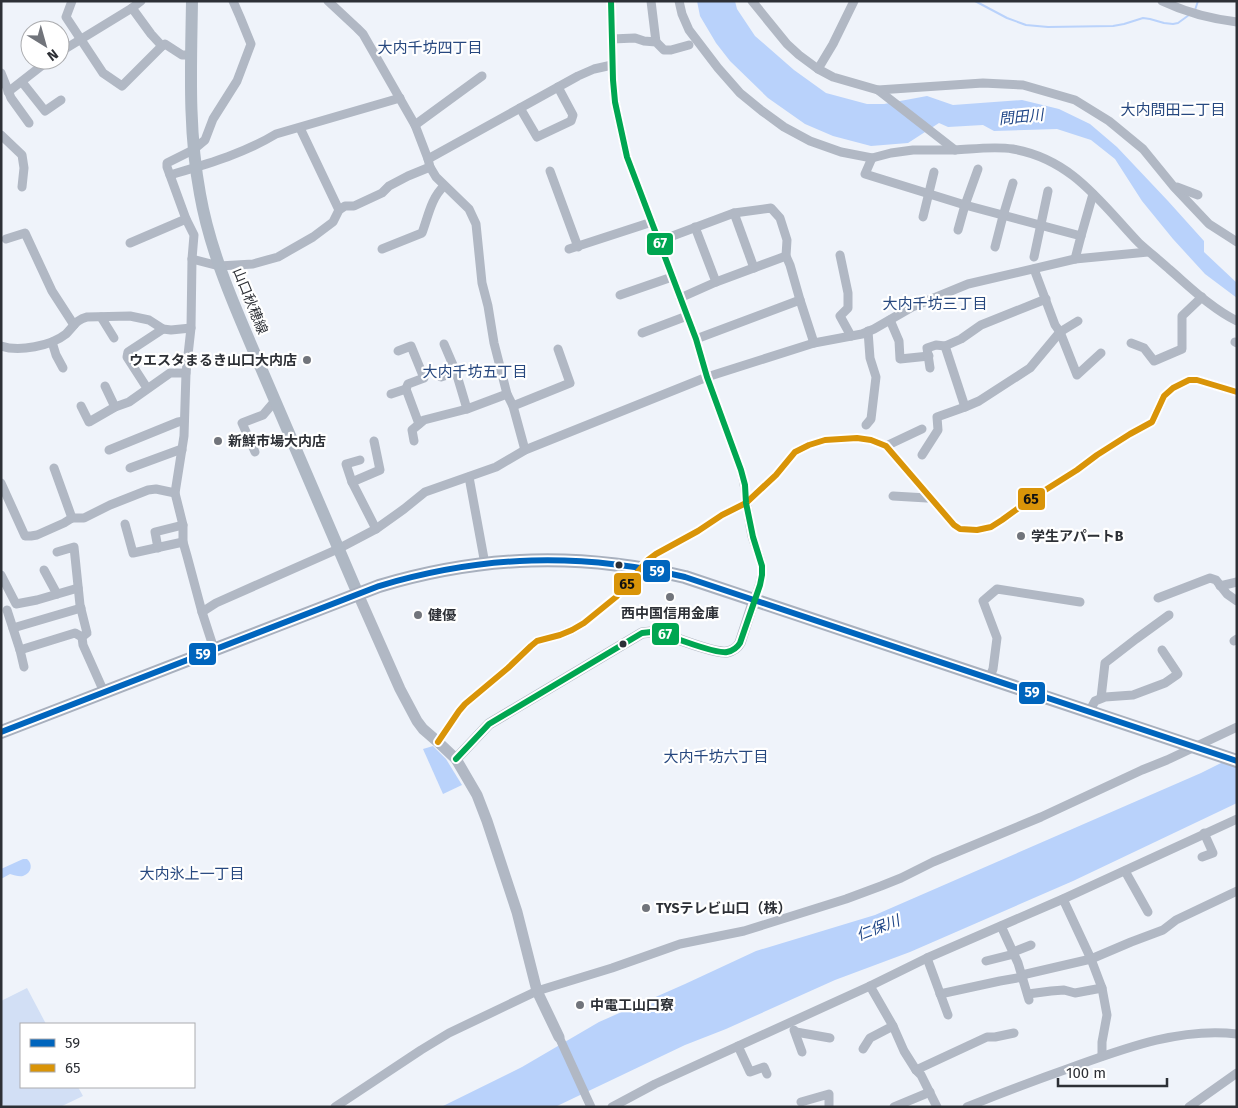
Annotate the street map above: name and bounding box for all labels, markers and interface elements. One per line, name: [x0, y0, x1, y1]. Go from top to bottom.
north arrow: [20, 20, 70, 70]
district label: 大内千坊四丁目: [377, 39, 483, 57]
text: N: [44, 45, 61, 65]
district label: 大内問田二丁目: [1120, 101, 1226, 119]
water label: 問田川: [998, 105, 1046, 128]
line badge: 67: [646, 232, 674, 256]
text: 67: [653, 235, 667, 252]
street label: 山口秋穂線: [229, 265, 271, 337]
district label: 大内千坊三丁目: [882, 295, 988, 313]
place label: ウエスタまるき山口大内店: [129, 352, 297, 369]
marker: ウエスタまるき山口大内店: [301, 354, 313, 366]
district label: 大内千坊五丁目: [422, 363, 528, 381]
place label: 新鮮市場大内店: [228, 433, 326, 450]
marker: 新鮮市場大内店: [212, 435, 224, 447]
line badge: 65: [1017, 487, 1046, 511]
text: 65: [1023, 491, 1039, 508]
place label: 学生アパートB: [1031, 528, 1124, 545]
marker: 学生アパートB: [1015, 530, 1027, 542]
line badge: 59: [642, 559, 671, 583]
unlabelled marker: [614, 560, 624, 570]
text: 59: [649, 563, 665, 580]
line badge: 65: [613, 572, 642, 596]
text: 65: [619, 576, 635, 593]
marker: 西中国信用金庫: [664, 591, 676, 603]
place label: 西中国信用金庫: [621, 605, 719, 622]
place label: 健優: [428, 607, 457, 624]
marker: 健優: [412, 609, 424, 621]
line badge: 67: [651, 622, 680, 646]
text: 67: [658, 626, 672, 643]
unlabelled marker: [618, 639, 628, 649]
line badge: 59: [188, 642, 217, 666]
text: 59: [195, 646, 211, 663]
line badge: 59: [1018, 681, 1046, 705]
text: 59: [1024, 684, 1040, 701]
district label: 大内千坊六丁目: [663, 748, 769, 766]
district label: 大内氷上一丁目: [139, 865, 245, 883]
place label: TYSテレビ山口（株）: [656, 900, 792, 917]
marker: TYSテレビ山口（株）: [640, 902, 652, 914]
water label: 仁保川: [854, 911, 904, 944]
place label: 中電工山口寮: [590, 997, 674, 1014]
marker: 中電工山口寮: [574, 999, 586, 1011]
legend: [20, 1023, 195, 1088]
text: 59: [65, 1034, 80, 1052]
scale bar: [1058, 1056, 1167, 1088]
text: 65: [65, 1059, 80, 1077]
text: 100 m: [1066, 1064, 1106, 1082]

